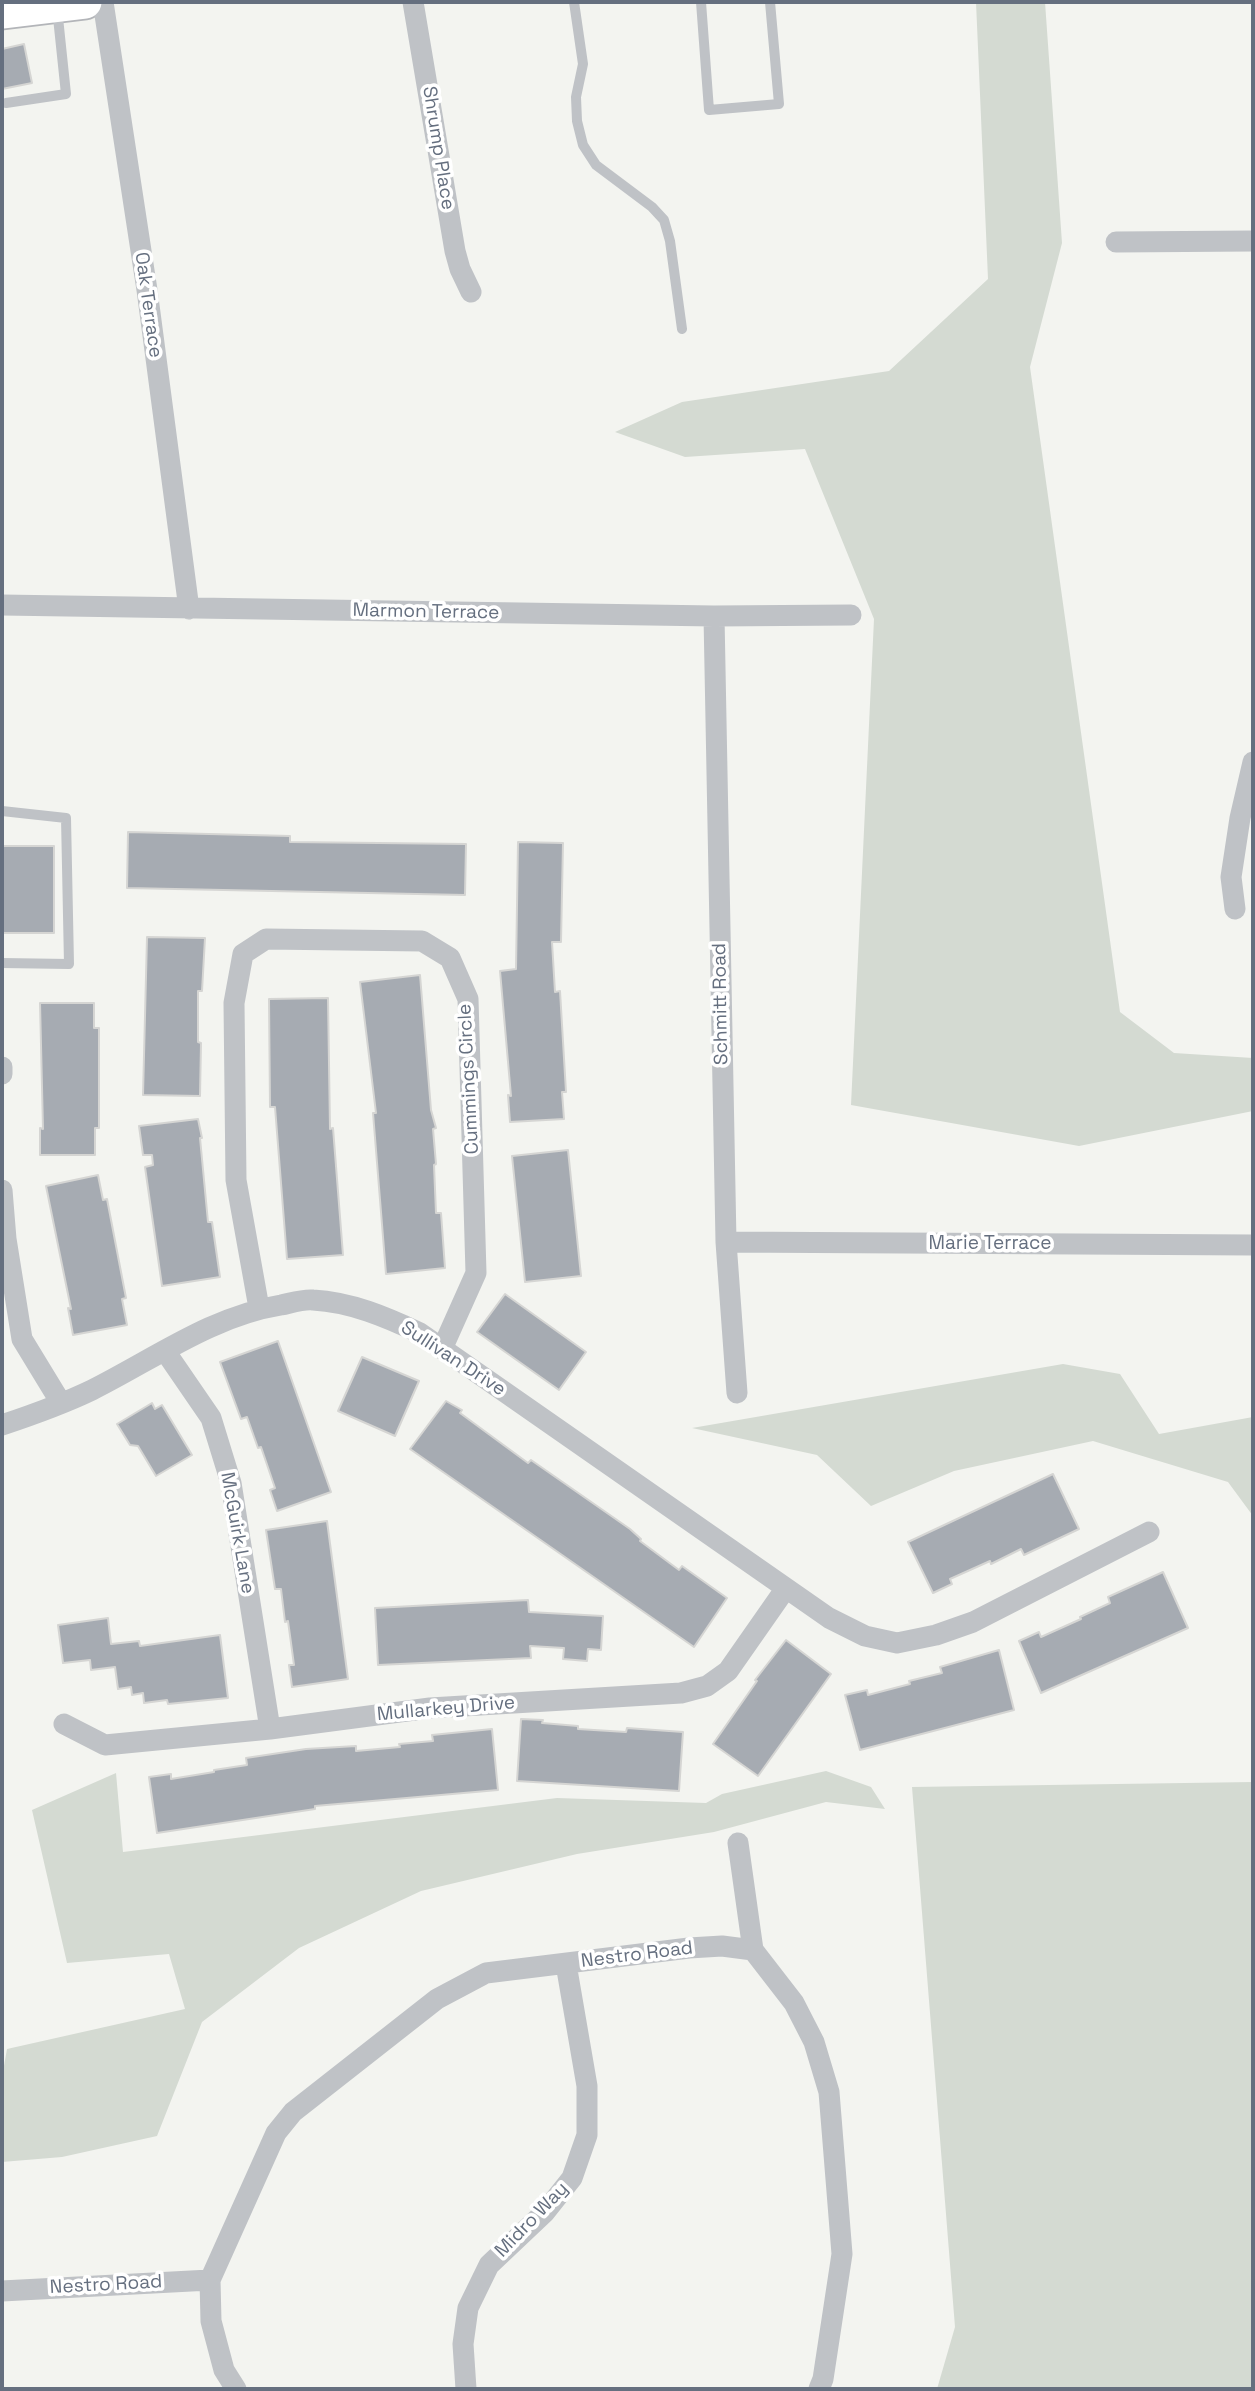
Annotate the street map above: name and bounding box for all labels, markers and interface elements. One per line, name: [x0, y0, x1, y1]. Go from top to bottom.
street label: Shrump Place: [417, 85, 459, 211]
street label: Oak Terrace: [129, 251, 167, 359]
street label: Marmon Terrace: [352, 599, 500, 625]
street label: Schmitt Road: [709, 943, 733, 1065]
street label: Cummings Circle: [454, 1003, 484, 1155]
street label: Marie Terrace: [928, 1233, 1052, 1255]
street label: Sullivan Drive: [396, 1317, 510, 1401]
street label: McGuirk Lane: [215, 1470, 259, 1596]
street label: Mullarkey Drive: [376, 1692, 516, 1726]
street label: Nestro Road: [580, 1937, 694, 1973]
street label: Midro Way: [491, 2178, 573, 2262]
street label: Nestro Road: [49, 2271, 163, 2299]

